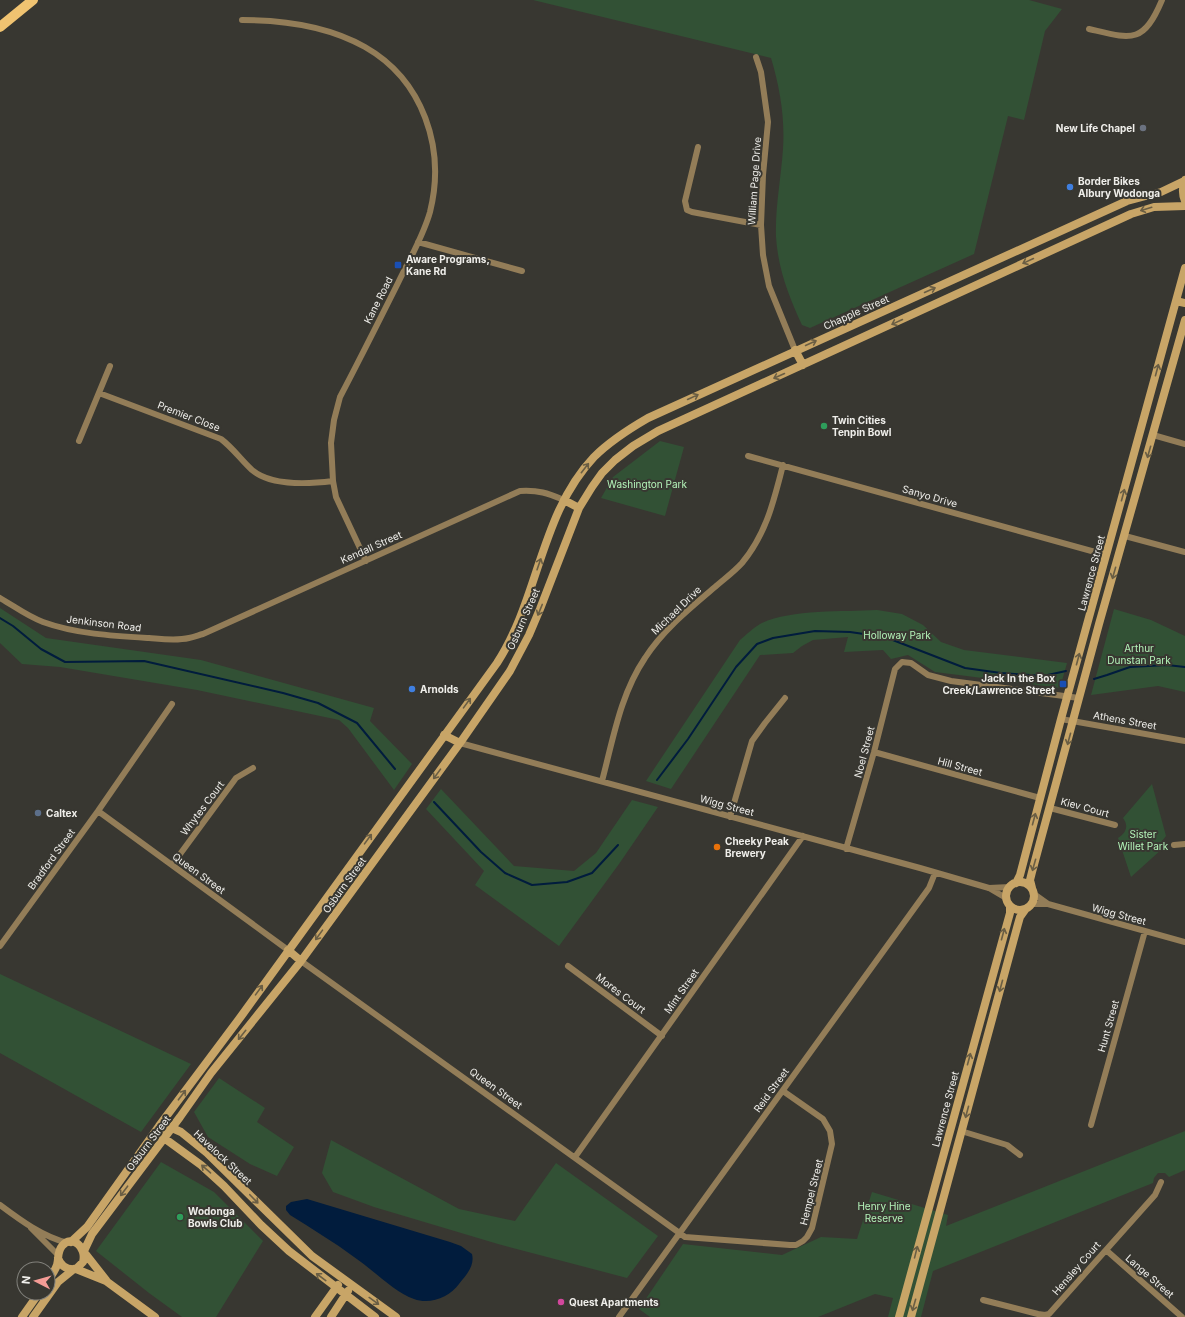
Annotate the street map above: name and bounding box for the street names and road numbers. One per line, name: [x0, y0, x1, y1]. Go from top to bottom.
street label: William Page Drive: [745, 136, 763, 225]
street label: Kane Road: [361, 275, 395, 325]
street label: Chapple Street: [821, 292, 891, 332]
street label: Premier Close: [156, 399, 222, 434]
street label: Sanyo Drive: [901, 482, 959, 510]
street label: Kendall Street: [339, 528, 404, 566]
street label: Lawrence Street: [1075, 533, 1107, 612]
street label: Michael Drive: [649, 583, 704, 637]
street label: Osburn Street: [504, 586, 542, 652]
street label: Jenkinson Road: [66, 612, 142, 634]
street label: Athens Street: [1092, 709, 1158, 732]
street label: Noel Street: [851, 724, 877, 779]
street label: Hill Street: [936, 754, 984, 778]
street label: Whytes Court: [178, 778, 227, 838]
street label: Wigg Street: [699, 792, 756, 818]
street label: Kiev Court: [1059, 795, 1111, 819]
street label: Bradford Street: [25, 826, 78, 892]
street label: Queen Street: [170, 850, 228, 897]
street label: Osburn Street: [320, 854, 369, 915]
street label: Wigg Street: [1091, 901, 1148, 927]
street label: Mint Street: [661, 966, 701, 1016]
street label: Mores Court: [594, 970, 649, 1016]
street label: Hunt Street: [1095, 998, 1121, 1053]
street label: Queen Street: [467, 1065, 525, 1112]
street label: Reid Street: [751, 1065, 791, 1114]
street label: Lawrence Street: [929, 1069, 961, 1148]
street label: Osburn Street: [123, 1113, 173, 1173]
street label: Havelock Street: [192, 1127, 255, 1187]
street label: Hempel Street: [797, 1157, 825, 1226]
street label: Hensley Court: [1049, 1238, 1103, 1297]
street label: Lange Street: [1123, 1252, 1177, 1301]

